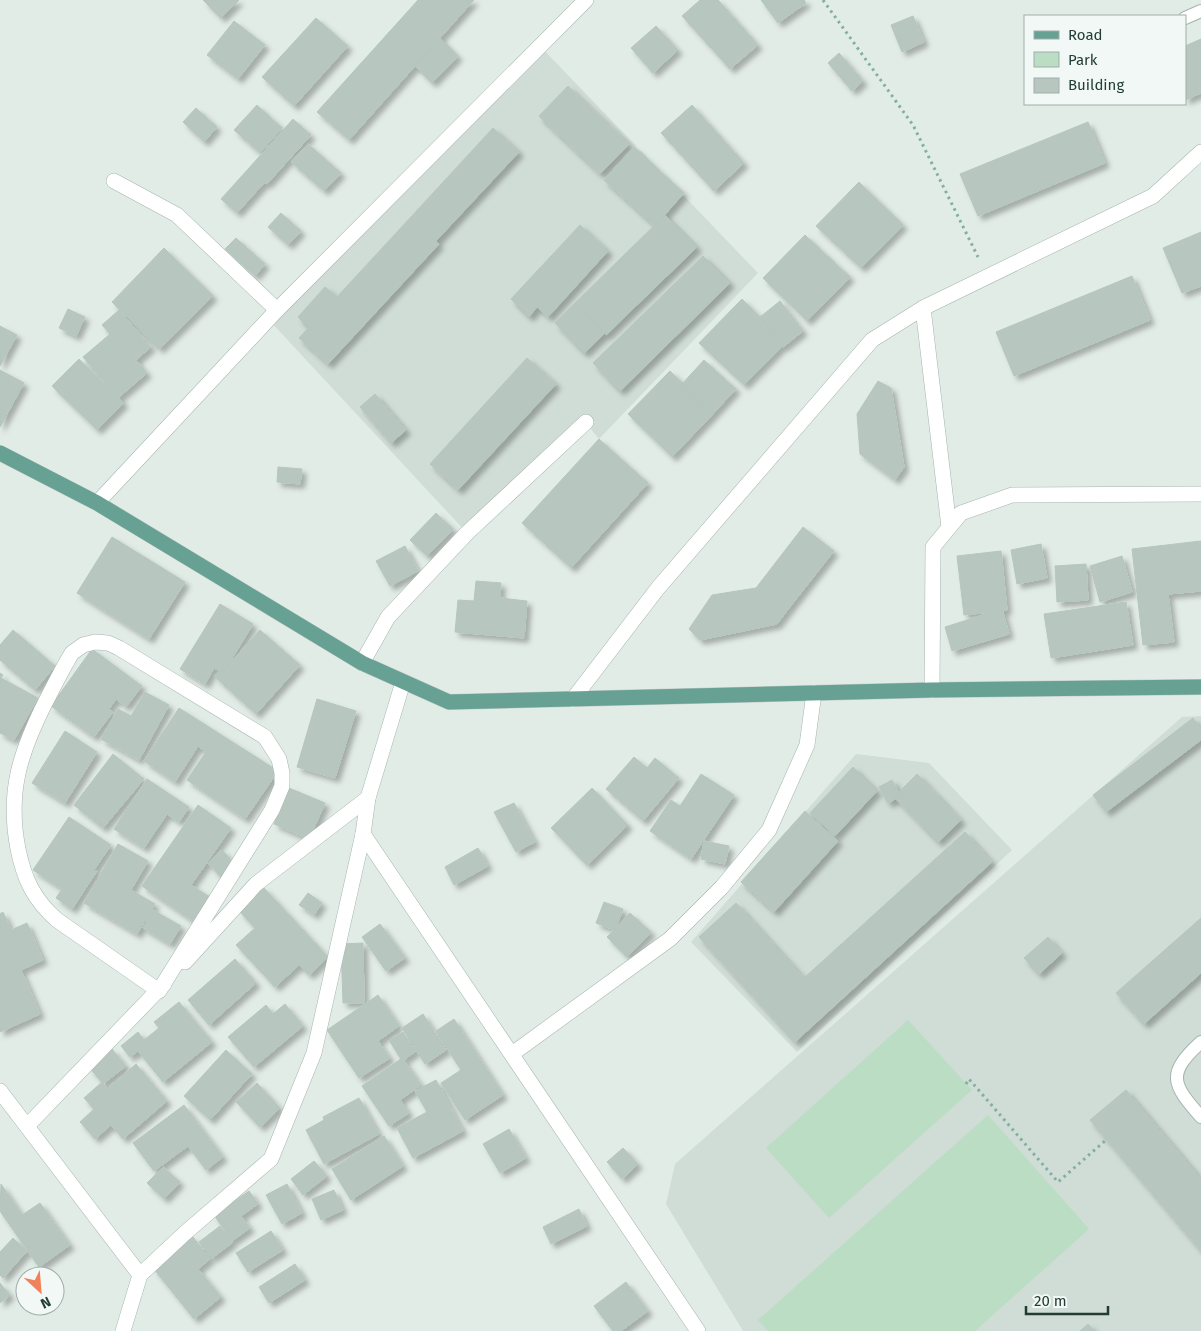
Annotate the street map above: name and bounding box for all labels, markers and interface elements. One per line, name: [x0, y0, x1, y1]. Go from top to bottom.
legend: [1024, 15, 1186, 105]
text: Road: [1068, 26, 1103, 44]
text: Park: [1068, 51, 1098, 69]
text: Building: [1068, 76, 1124, 94]
north arrow: [15, 1266, 65, 1316]
scale bar: [1026, 1284, 1108, 1316]
text: 20 m: [1034, 1292, 1067, 1310]
text: N: [38, 1293, 53, 1312]

